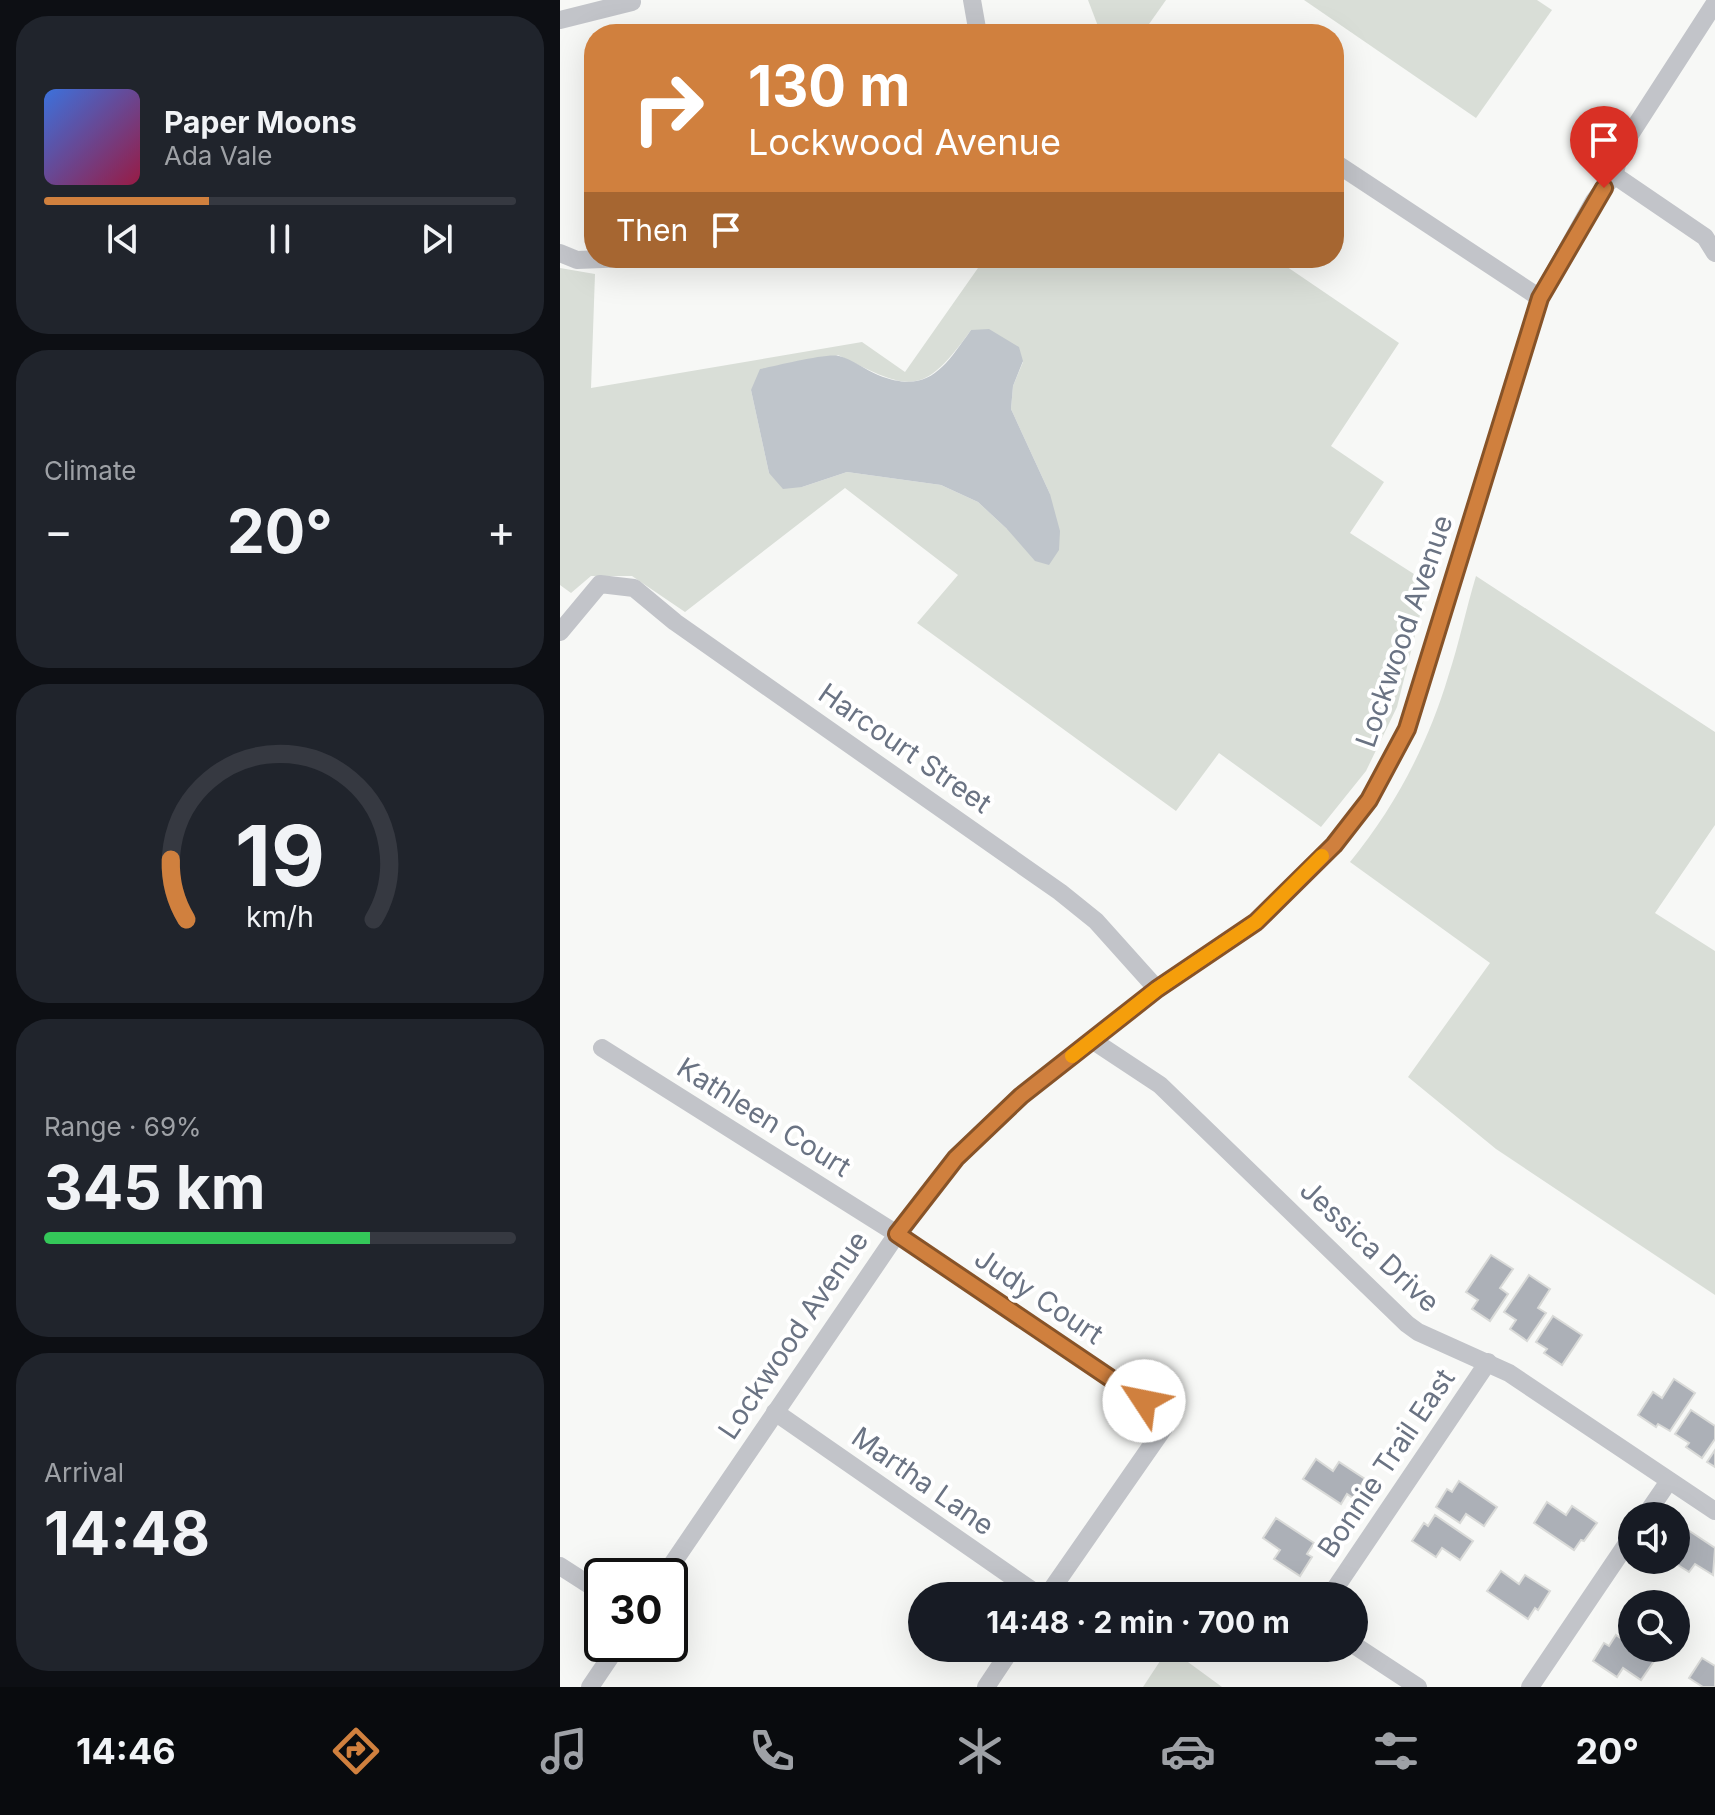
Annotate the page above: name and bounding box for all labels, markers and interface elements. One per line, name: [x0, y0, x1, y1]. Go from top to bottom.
text: 130 m: [748, 52, 910, 120]
icon: right: [616, 56, 720, 160]
text: Paper Moons: [164, 104, 357, 140]
pin: [1570, 106, 1638, 188]
icon: arrive: [1582, 118, 1626, 162]
text: Lockwood Avenue: [748, 120, 1061, 164]
text: Ada Vale: [164, 140, 272, 171]
icon: arrive: [704, 208, 748, 252]
text: Then: [616, 212, 688, 248]
icon: previous: [101, 217, 145, 261]
icon: pause: [258, 217, 302, 261]
icon: next: [415, 217, 459, 261]
text: Climate: [44, 455, 136, 486]
text: 20°: [227, 495, 333, 567]
text: −: [44, 504, 73, 558]
text: +: [487, 504, 516, 558]
street label: Lockwood Avenue: [1348, 510, 1460, 752]
street label: Harcourt Street: [812, 676, 998, 820]
text: 19: [235, 804, 325, 905]
text: km/h: [246, 899, 314, 934]
street label: Kathleen Court: [671, 1050, 857, 1184]
text: Range · 69%: [44, 1111, 202, 1142]
text: 345 km: [44, 1151, 265, 1223]
street label: Jessica Drive: [1293, 1173, 1447, 1319]
street label: Lockwood Avenue: [711, 1225, 875, 1445]
street label: Judy Court: [968, 1241, 1110, 1351]
position arrow: [1102, 1359, 1186, 1443]
street label: Bonnie Trail East: [1310, 1362, 1462, 1564]
street label: Martha Lane: [845, 1420, 1001, 1542]
text: Arrival: [44, 1457, 124, 1488]
text: 14:48: [44, 1497, 210, 1569]
map controls: [1618, 1502, 1690, 1662]
button: sound: [1618, 1502, 1690, 1574]
speed limit sign: 30: [584, 1558, 688, 1662]
button: search: [1618, 1590, 1690, 1662]
text: 14:48 · 2 min · 700 m: [986, 1604, 1290, 1640]
icon: directions: [328, 1723, 384, 1779]
icon: music: [536, 1723, 592, 1779]
icon: phone: [744, 1723, 800, 1779]
icon: climate: [952, 1723, 1008, 1779]
icon: car: [1160, 1723, 1216, 1779]
icon: filters: [1368, 1723, 1424, 1779]
text: 14:46: [76, 1729, 176, 1773]
text: 20°: [1576, 1729, 1639, 1773]

